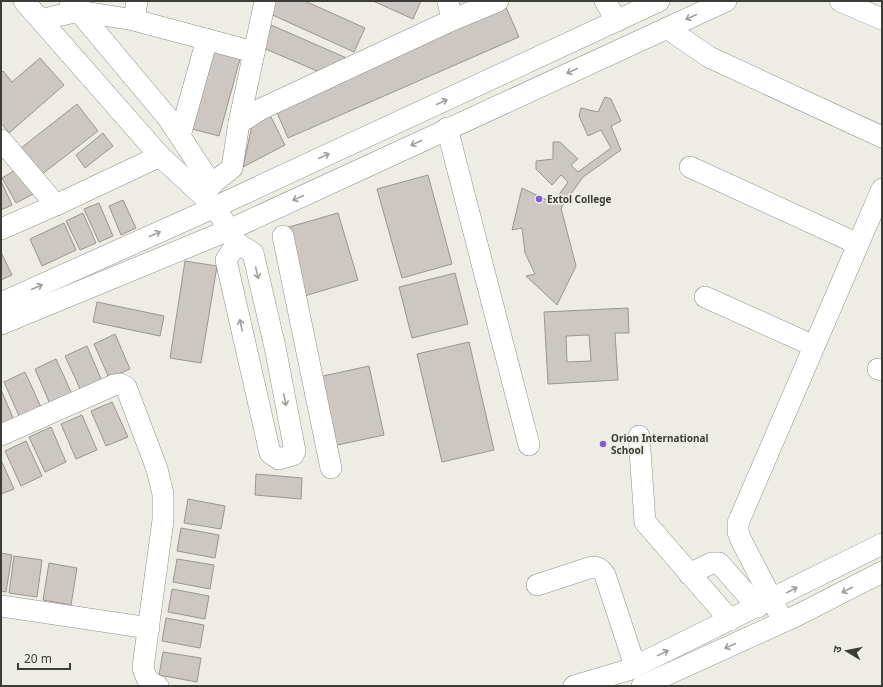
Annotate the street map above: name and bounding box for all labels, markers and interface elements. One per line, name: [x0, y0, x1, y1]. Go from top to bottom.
one-way arrow: [685, 14, 697, 21]
one-way arrow: [567, 68, 579, 75]
one-way arrow: [436, 98, 448, 105]
one-way arrow: [410, 140, 422, 147]
one-way arrow: [318, 152, 330, 160]
place label: Extol College: [547, 192, 611, 206]
marker: Extol College: [534, 194, 544, 204]
one-way arrow: [292, 195, 304, 202]
one-way arrow: [149, 230, 161, 237]
one-way arrow: [254, 266, 262, 279]
one-way arrow: [30, 283, 42, 290]
one-way arrow: [237, 319, 244, 332]
one-way arrow: [281, 393, 289, 406]
place label: Orion International School: [611, 431, 708, 457]
marker: Orion International School: [598, 439, 608, 449]
one-way arrow: [786, 586, 798, 593]
one-way arrow: [841, 586, 853, 594]
north arrow: [827, 631, 867, 671]
one-way arrow: [724, 643, 736, 650]
text: उ: [829, 644, 845, 654]
scale bar: [18, 645, 70, 671]
one-way arrow: [657, 649, 669, 656]
text: 20 m: [24, 650, 52, 667]

